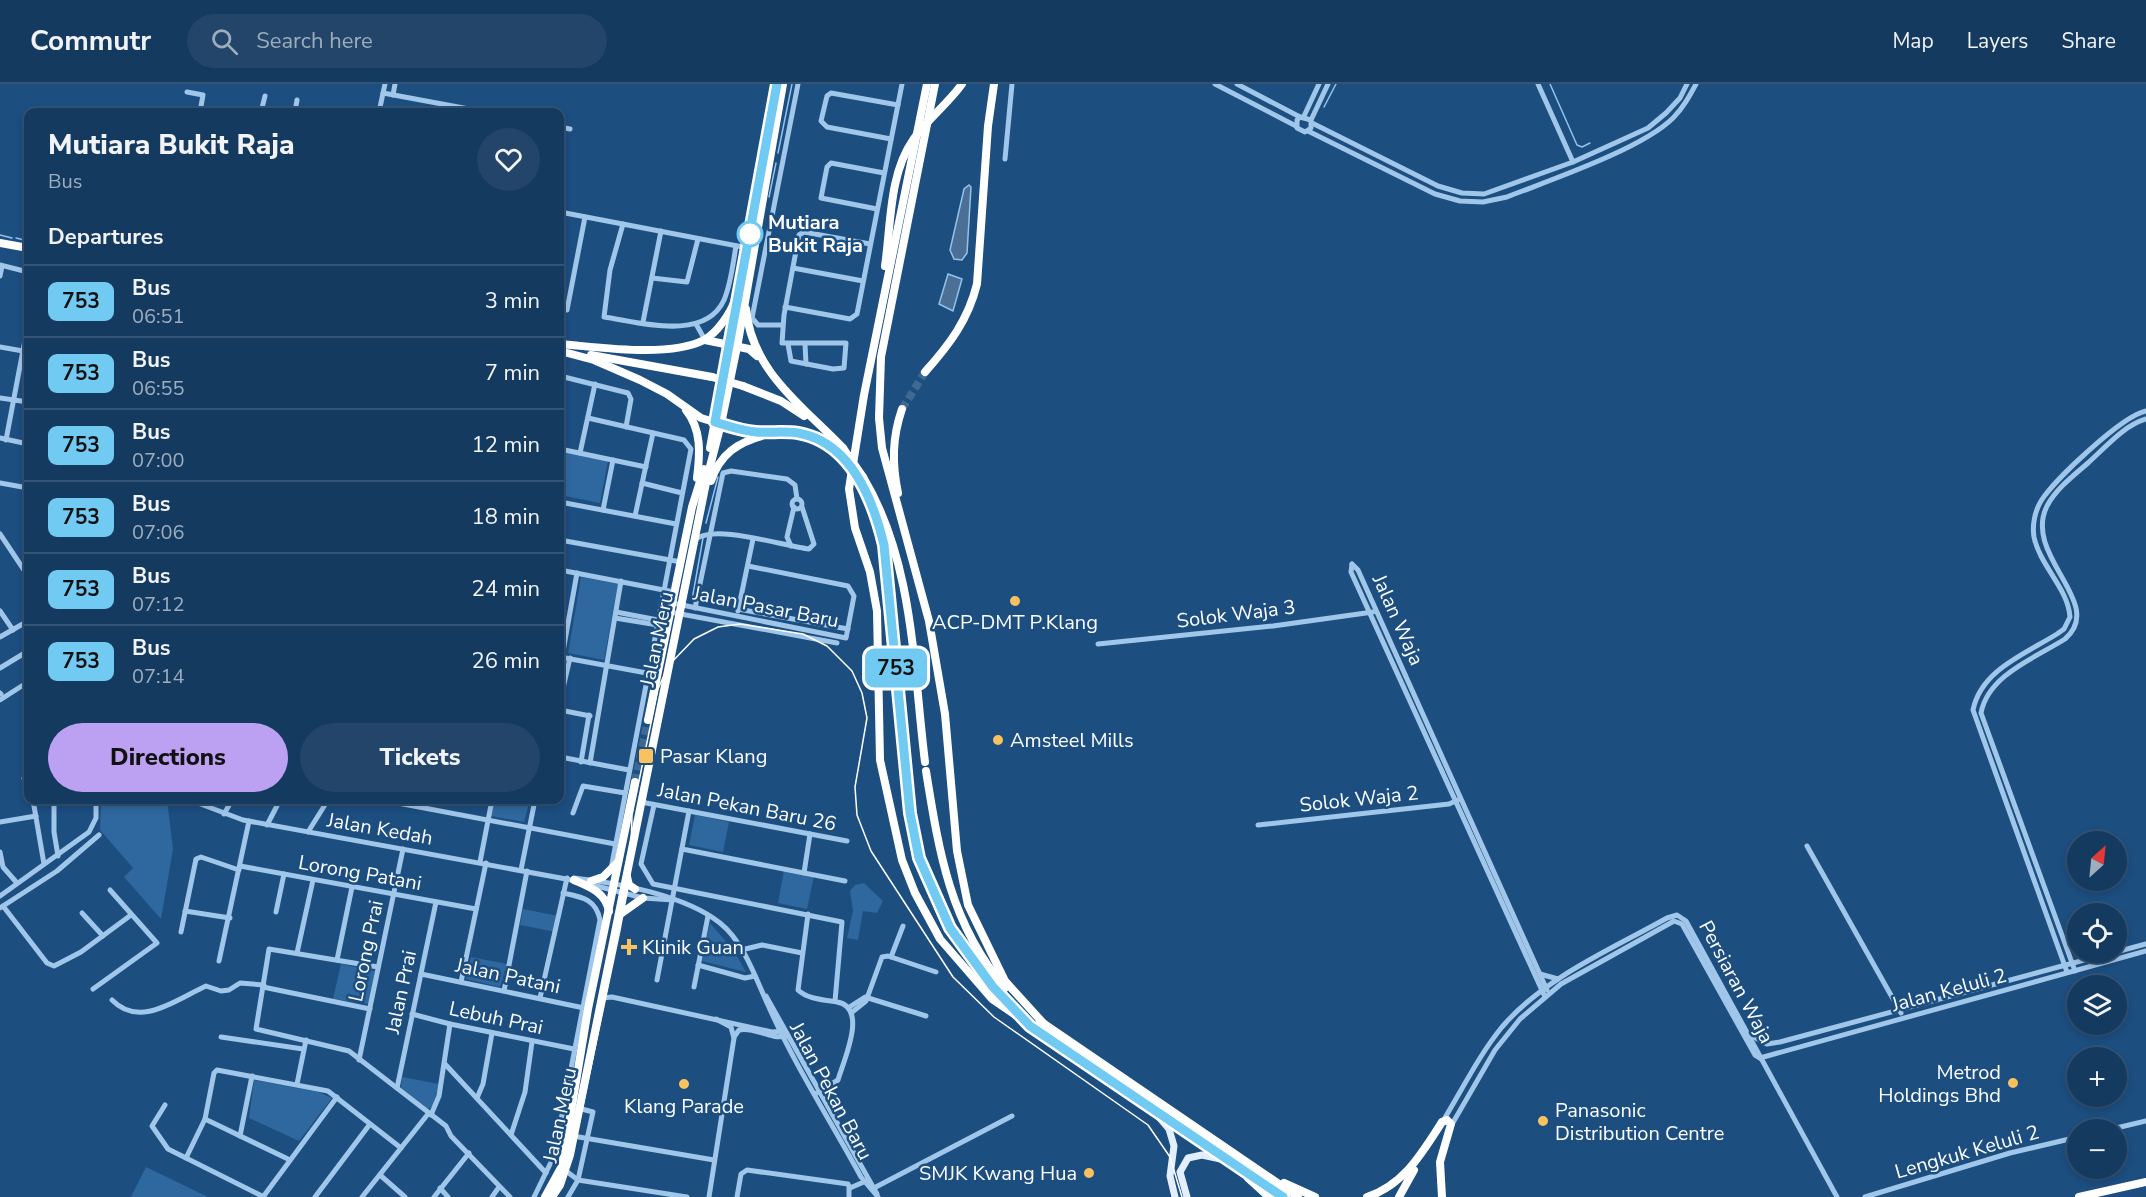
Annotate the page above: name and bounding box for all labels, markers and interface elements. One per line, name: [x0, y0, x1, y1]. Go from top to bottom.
search box: [187, 14, 607, 68]
text: Commutr: [30, 22, 151, 60]
icon: search: [208, 25, 241, 58]
text: Search here: [256, 26, 373, 56]
text: Map: [1892, 27, 1934, 55]
text: Layers: [1967, 27, 2028, 55]
text: Share: [2061, 27, 2116, 55]
text: Mutiara Bukit Raja: [48, 126, 295, 164]
button: heart: [477, 128, 540, 191]
text: Bus: [48, 168, 82, 195]
place label: Mutiara Bukit Raja: [768, 209, 863, 259]
marker: Mutiara Bukit Raja: [737, 221, 763, 247]
text: Departures: [48, 222, 163, 252]
text: Bus: [132, 273, 171, 303]
text: 3 min: [485, 286, 540, 316]
text: 753: [62, 287, 100, 315]
text: 06:51: [132, 303, 185, 330]
text: Bus: [132, 345, 171, 375]
text: 7 min: [485, 358, 540, 388]
text: 753: [62, 359, 100, 387]
text: 06:55: [132, 375, 185, 402]
text: Bus: [132, 417, 171, 447]
text: 12 min: [472, 430, 540, 460]
text: 753: [62, 431, 100, 459]
text: 07:00: [132, 447, 185, 474]
text: Bus: [132, 489, 171, 519]
text: 18 min: [472, 502, 540, 532]
text: 753: [62, 503, 100, 531]
text: 07:06: [132, 519, 185, 546]
text: Bus: [132, 561, 171, 591]
street label: Jalan Waja: [1366, 569, 1430, 670]
text: 24 min: [472, 574, 540, 604]
text: 753: [62, 575, 100, 603]
street label: Jalan Pasar Baru: [690, 579, 841, 634]
street label: Jalan Meru: [634, 589, 680, 690]
text: 07:12: [132, 591, 185, 618]
street label: Solok Waja 3: [1175, 593, 1297, 635]
marker: ACP-DMT P.Klang: [1008, 594, 1022, 608]
place label: ACP-DMT P.Klang: [932, 609, 1098, 636]
text: Bus: [132, 633, 171, 663]
text: 26 min: [472, 646, 540, 676]
text: 753: [62, 647, 100, 675]
line badge: 753: [862, 648, 930, 688]
text: 753: [877, 654, 915, 682]
text: 07:14: [132, 663, 185, 690]
button: Directions: [48, 723, 288, 792]
button: Tickets: [300, 723, 540, 792]
place label: Amsteel Mills: [1010, 727, 1134, 754]
marker: Amsteel Mills: [991, 733, 1005, 747]
place label: Pasar Klang: [660, 743, 767, 770]
marker: Pasar Klang: [637, 747, 655, 765]
street label: Jalan Pekan Baru 26: [654, 776, 839, 838]
street label: Solok Waja 2: [1298, 779, 1420, 819]
street label: Jalan Kedah: [324, 806, 435, 852]
north arrow: [2067, 831, 2127, 891]
map controls: [2067, 831, 2127, 1179]
street label: Lorong Patani: [296, 849, 424, 897]
street label: Lorong Prai: [342, 898, 390, 1004]
button: locate: [2067, 903, 2127, 963]
street label: Persiaran Waja: [1692, 916, 1780, 1048]
place label: Klinik Guan: [642, 934, 744, 961]
marker: Klinik Guan: [620, 938, 638, 956]
street label: Jalan Prai: [379, 948, 423, 1037]
street label: Jalan Patani: [452, 952, 563, 1000]
street label: Jalan Keluli 2: [1888, 962, 2009, 1019]
button: layers: [2067, 975, 2127, 1035]
street label: Lebuh Prai: [446, 995, 546, 1041]
street label: Jalan Pekan Baru: [783, 1016, 879, 1165]
button: +: [2067, 1047, 2127, 1107]
place label: Metrod Holdings Bhd: [1878, 1059, 2001, 1109]
street label: Jalan Meru: [537, 1065, 583, 1166]
marker: Metrod Holdings Bhd: [2006, 1076, 2020, 1090]
marker: Klang Parade: [677, 1077, 691, 1091]
place label: Klang Parade: [624, 1093, 744, 1120]
place label: Panasonic Distribution Centre: [1555, 1097, 1724, 1147]
marker: Panasonic Distribution Centre: [1536, 1114, 1550, 1128]
street label: Lengkuk Keluli 2: [1892, 1119, 2042, 1185]
button: −: [2067, 1119, 2127, 1179]
place label: SMJK Kwang Hua: [919, 1160, 1077, 1187]
marker: SMJK Kwang Hua: [1082, 1166, 1096, 1180]

